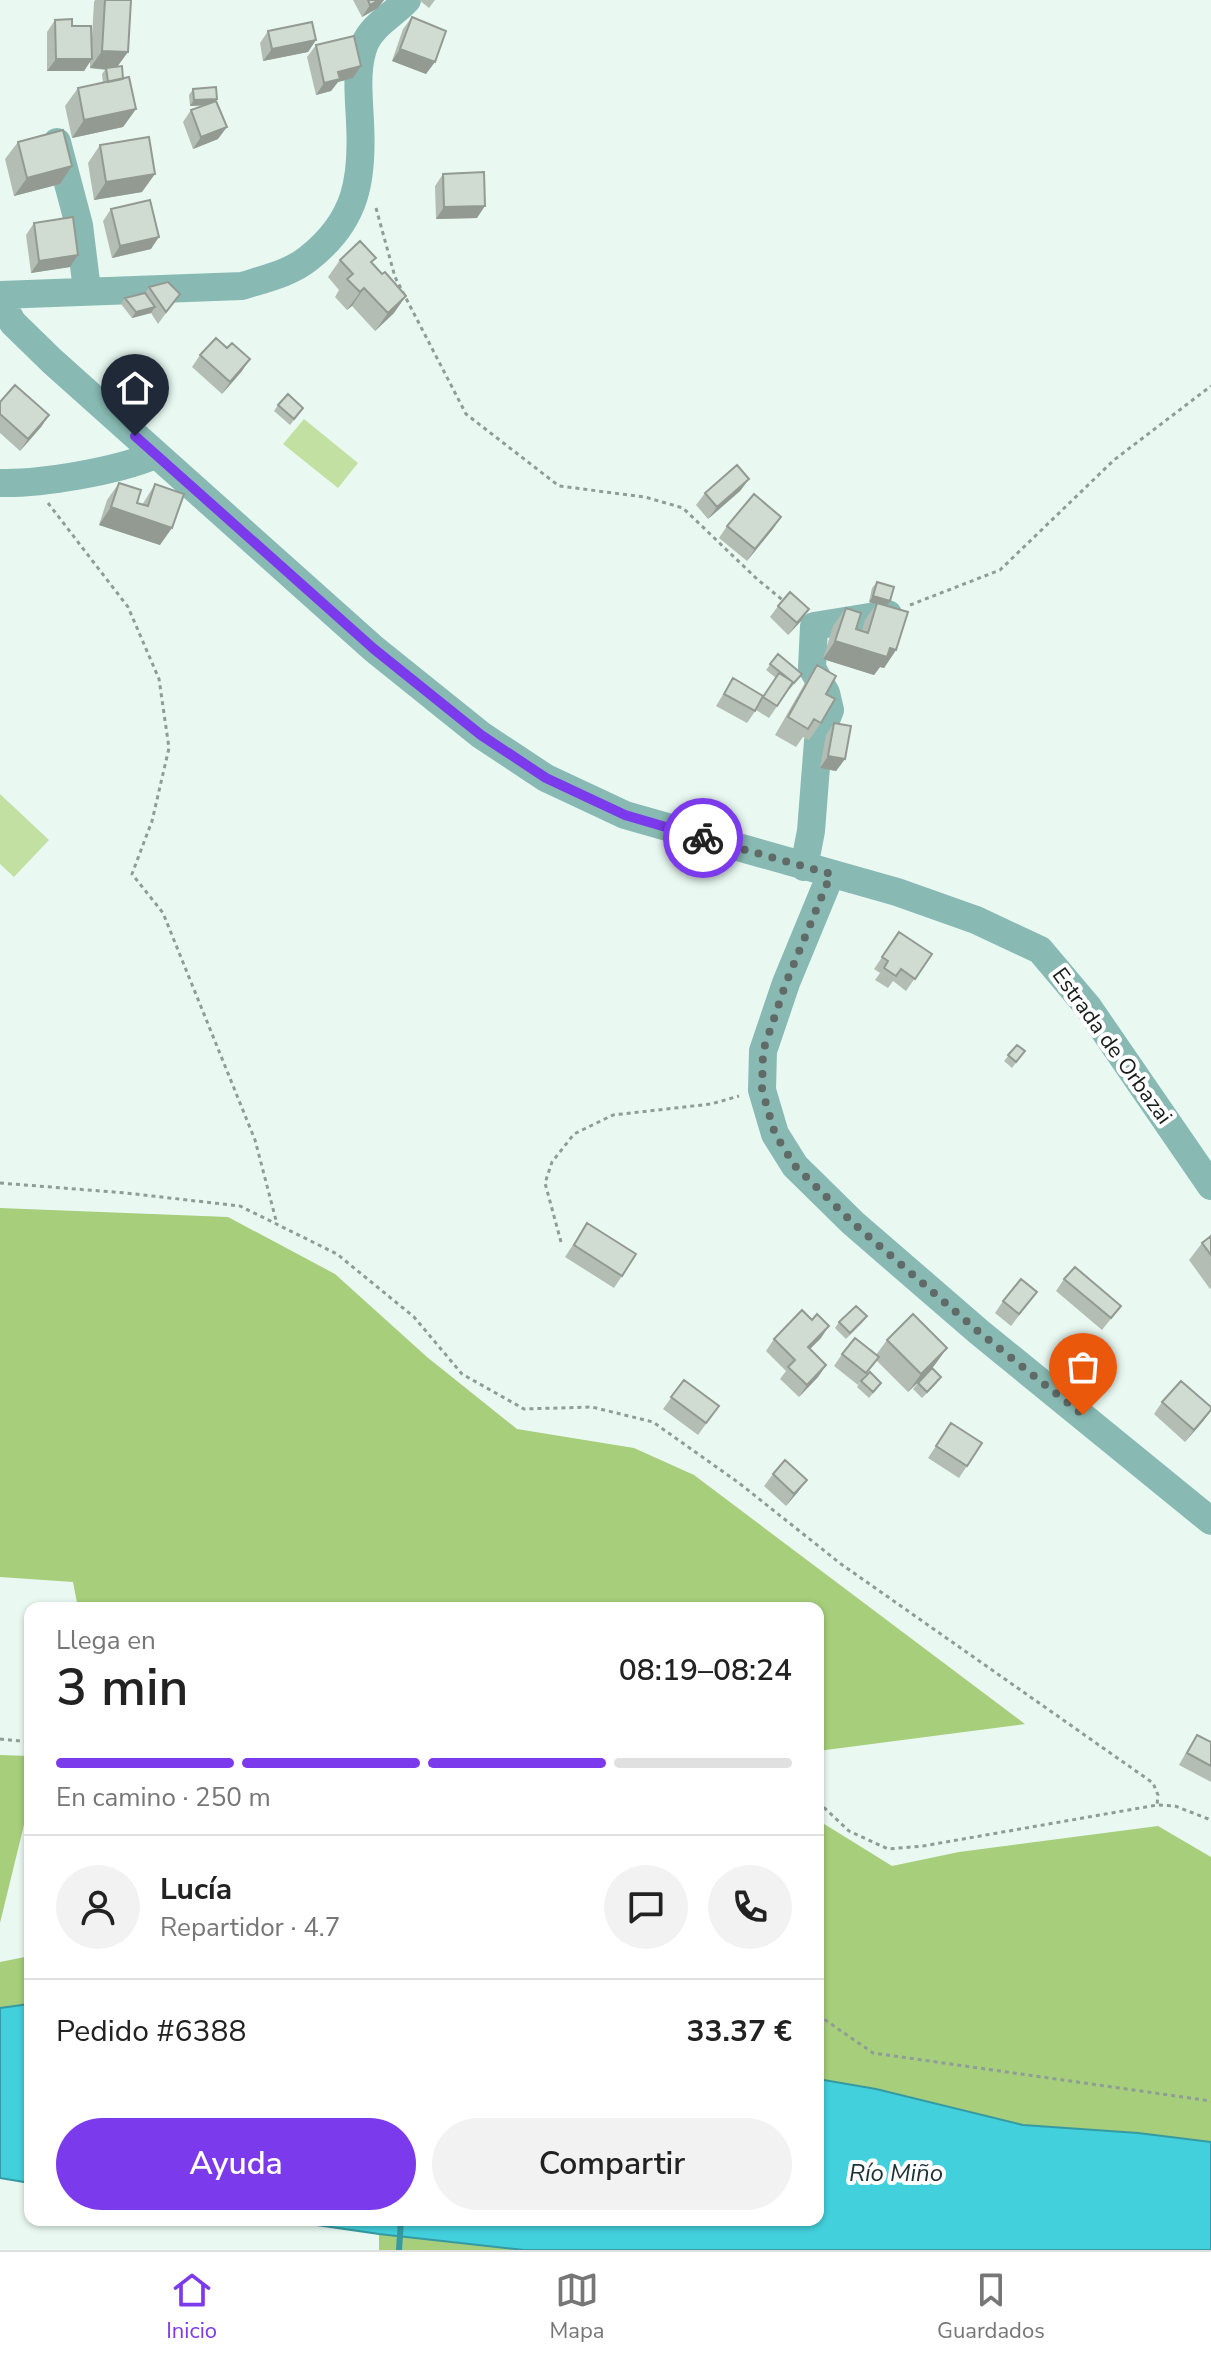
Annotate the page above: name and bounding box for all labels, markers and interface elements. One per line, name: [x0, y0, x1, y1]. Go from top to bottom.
pin: [101, 354, 169, 436]
icon: home: [113, 366, 157, 410]
courier: [663, 798, 743, 878]
icon: bike: [681, 816, 725, 860]
street label: Estrada de Orbazai: [1045, 962, 1179, 1130]
pin: [1049, 1333, 1117, 1415]
icon: bag: [1061, 1345, 1105, 1389]
text: Llega en: [56, 1623, 156, 1658]
text: 08:19–08:24: [619, 1650, 792, 1691]
text: 3 min: [56, 1652, 189, 1723]
text: En camino · 250 m: [56, 1780, 271, 1815]
button: person: [56, 1865, 140, 1949]
button: chat: [604, 1865, 688, 1949]
button: phone: [708, 1865, 792, 1949]
text: Lucía: [160, 1869, 232, 1910]
text: Repartidor · 4.7: [160, 1910, 340, 1945]
text: Pedido #6388: [56, 2011, 247, 2052]
text: 33.37 €: [686, 2011, 792, 2052]
button: Ayuda: [56, 2118, 416, 2210]
button: Compartir: [432, 2118, 792, 2210]
water label: Río Miño: [849, 2157, 943, 2189]
tab: Inicio: [166, 2268, 217, 2346]
tab: Mapa: [549, 2268, 604, 2346]
tab: Guardados: [937, 2268, 1045, 2346]

